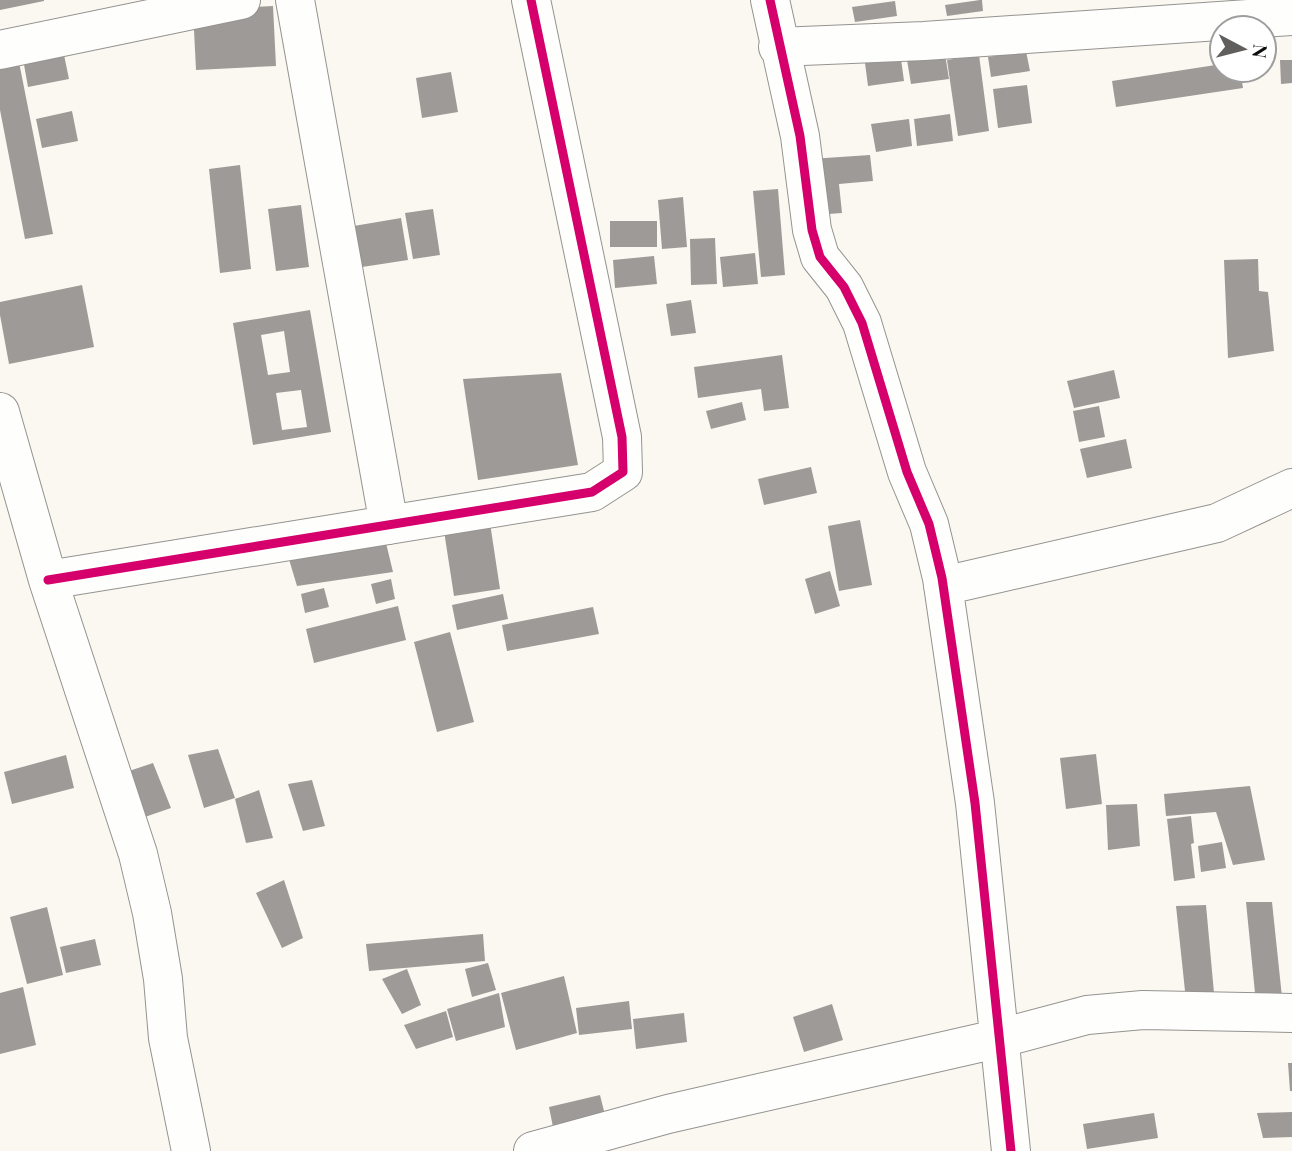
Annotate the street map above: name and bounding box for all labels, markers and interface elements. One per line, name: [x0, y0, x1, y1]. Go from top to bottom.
north arrow: [1208, 14, 1278, 84]
text: N: [1247, 43, 1275, 60]

